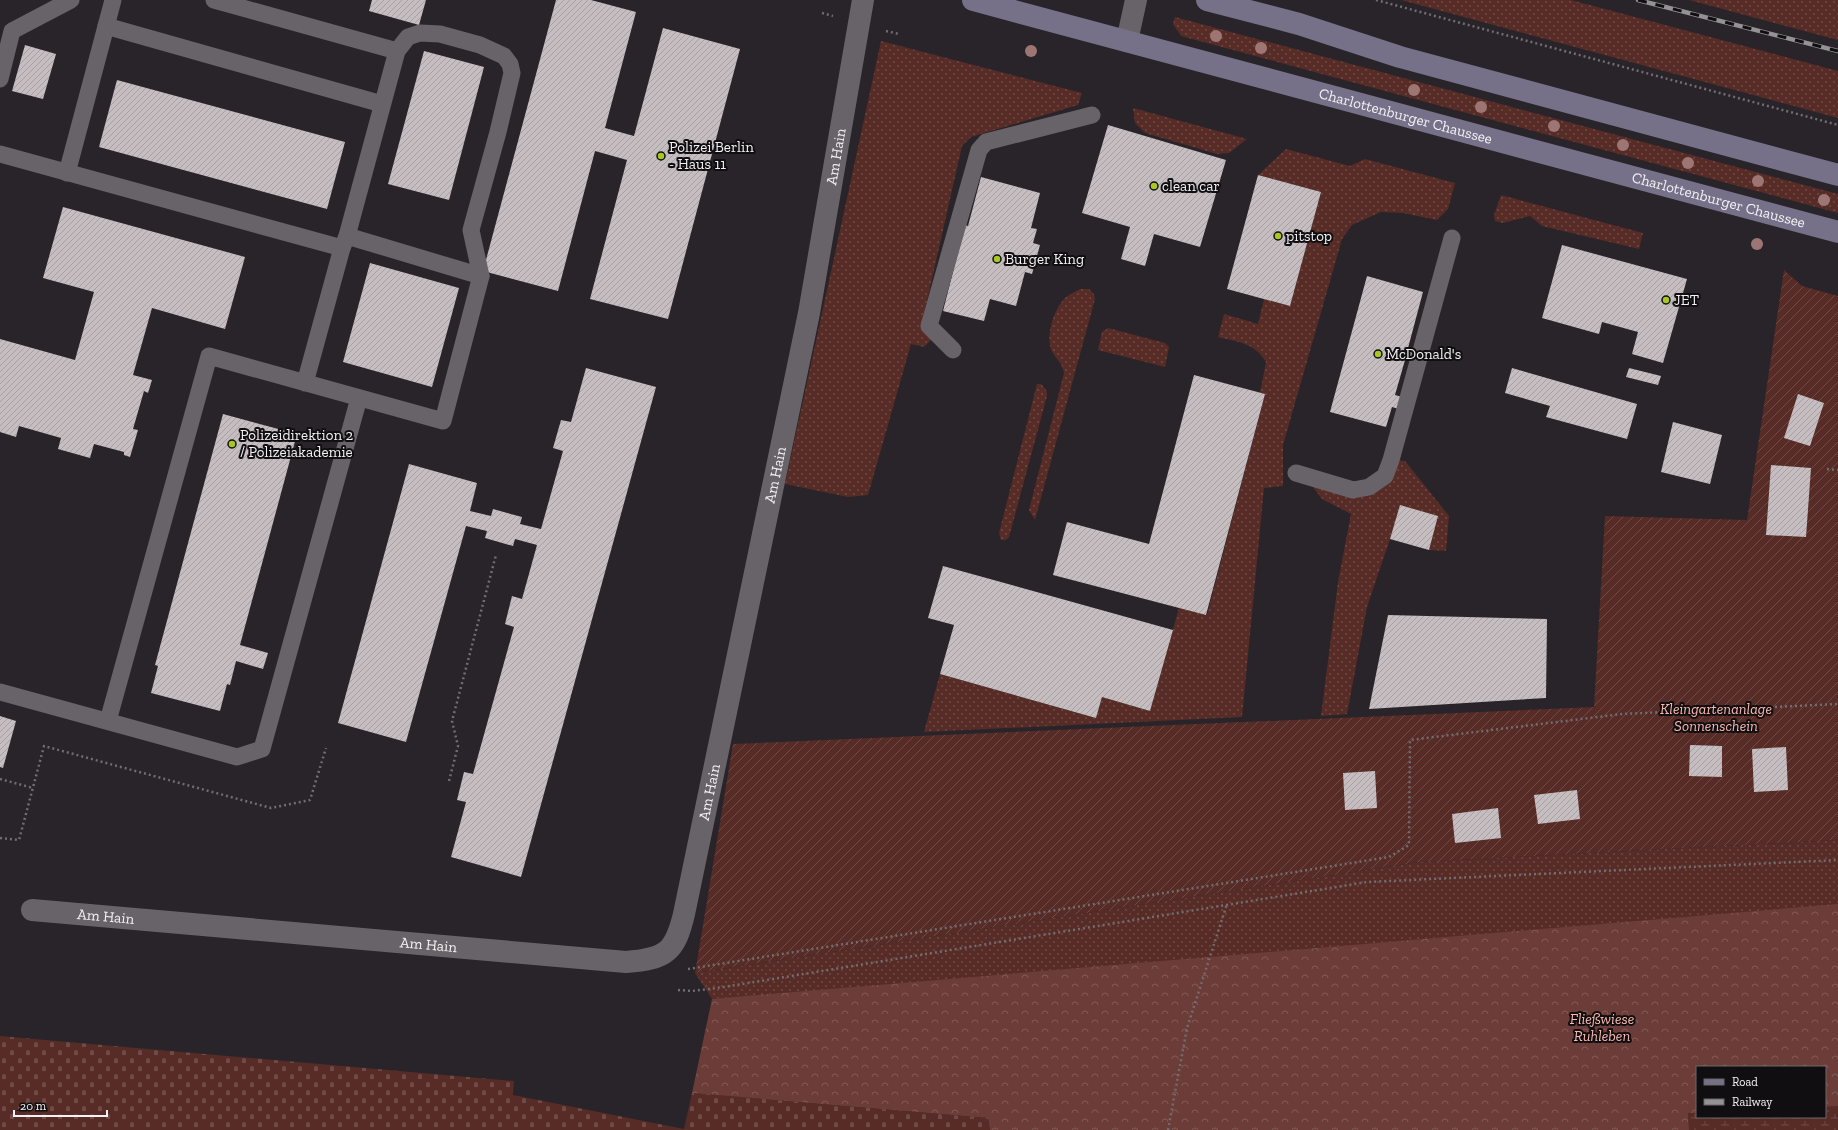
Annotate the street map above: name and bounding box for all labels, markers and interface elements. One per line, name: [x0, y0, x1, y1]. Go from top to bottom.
street label: Charlottenburger Chaussee: [1317, 84, 1494, 148]
street label: Am Hain: [822, 127, 850, 187]
place label: Polizei Berlin - Haus 11: [669, 138, 754, 173]
marker: Polizei Berlin - Haus 11: [656, 151, 666, 161]
street label: Charlottenburger Chaussee: [1630, 168, 1807, 232]
place label: clean car: [1162, 177, 1220, 195]
marker: clean car: [1149, 181, 1159, 191]
place label: pitstop: [1286, 227, 1332, 245]
marker: pitstop: [1273, 231, 1283, 241]
place label: Burger King: [1005, 250, 1084, 268]
marker: Burger King: [992, 254, 1002, 264]
place label: JET: [1674, 291, 1699, 309]
marker: JET: [1661, 295, 1671, 305]
place label: McDonald's: [1386, 345, 1461, 363]
marker: McDonald's: [1373, 349, 1383, 359]
place label: Polizeidirektion 2 / Polizeiakademie: [240, 426, 353, 461]
marker: Polizeidirektion 2 / Polizeiakademie: [227, 439, 237, 449]
street label: Am Hain: [761, 445, 790, 505]
park label: Kleingartenanlage Sonnenschein: [1660, 700, 1772, 735]
street label: Am Hain: [695, 762, 724, 822]
street label: Am Hain: [76, 905, 135, 928]
street label: Am Hain: [399, 933, 458, 956]
park label: Fließwiese Ruhleben: [1570, 1010, 1634, 1045]
legend: [1696, 1066, 1826, 1118]
text: Road: [1732, 1075, 1758, 1089]
scale bar: [14, 1092, 107, 1118]
text: Railway: [1732, 1095, 1773, 1109]
text: 20 m: [20, 1099, 47, 1113]

